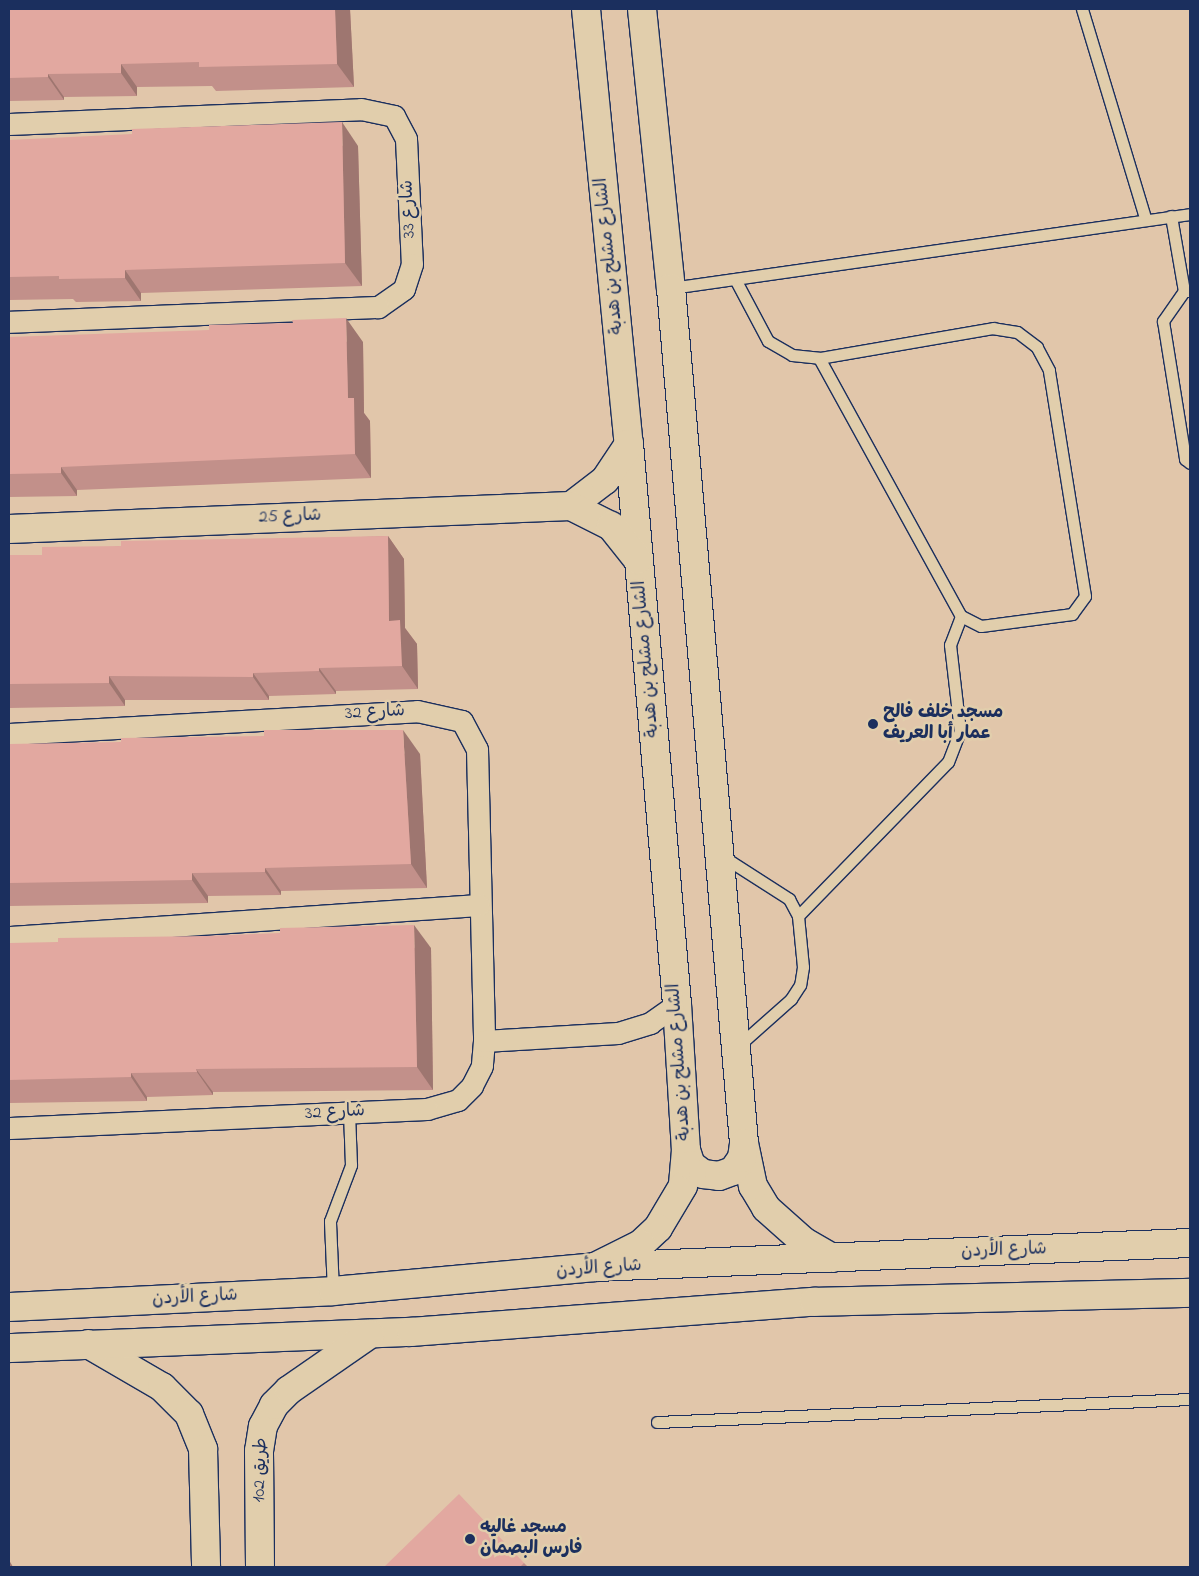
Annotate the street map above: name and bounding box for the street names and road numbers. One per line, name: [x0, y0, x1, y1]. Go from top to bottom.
street label: الشارع مشلح بن هدبة: [591, 176, 629, 336]
street label: شارع 33: [397, 179, 421, 239]
street label: شارع 25: [258, 505, 322, 529]
street label: الشارع مشلح بن هدبة: [629, 580, 665, 738]
street label: شارع 32: [345, 701, 405, 725]
street label: الشارع مشلح بن هدبة: [664, 983, 696, 1141]
street label: شارع 32: [305, 1101, 365, 1125]
street label: شارع الأردن: [961, 1239, 1047, 1263]
street label: شارع الأردن: [555, 1255, 643, 1283]
street label: شارع الأردن: [152, 1285, 238, 1311]
street label: طريق 102: [249, 1437, 273, 1503]

